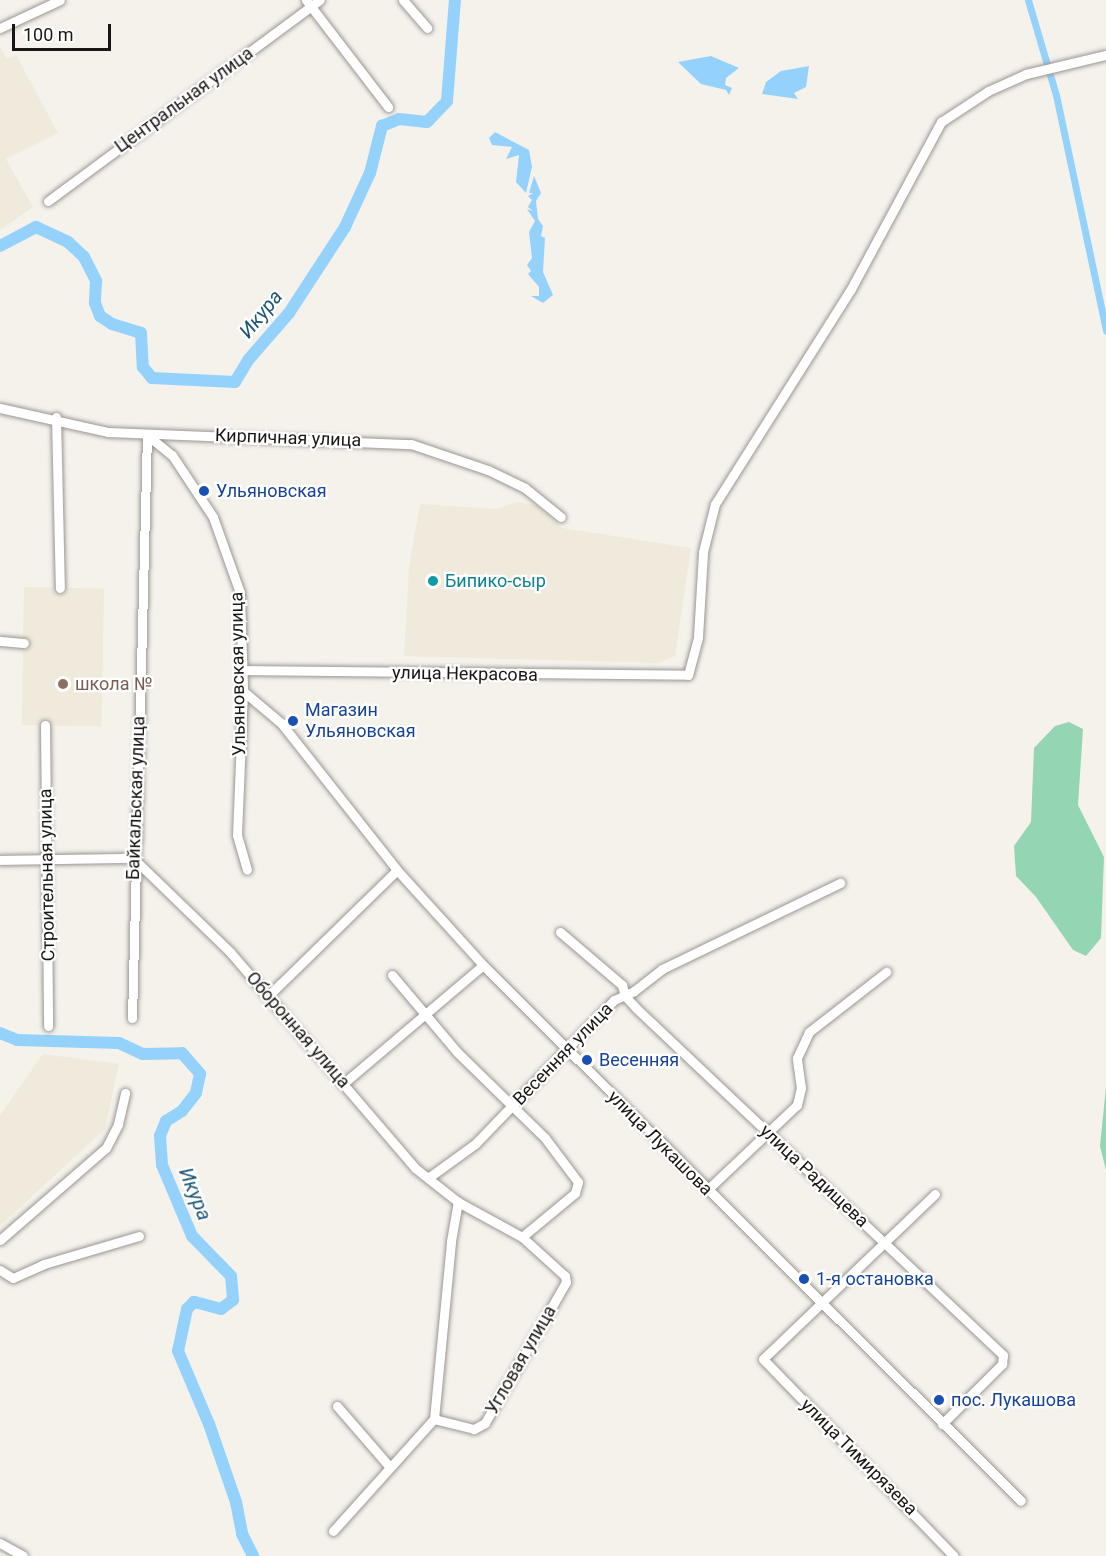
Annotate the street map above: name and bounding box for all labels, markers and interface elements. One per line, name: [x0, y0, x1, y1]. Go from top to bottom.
scale bar: [15, 12, 114, 50]
text: 100 m: [23, 24, 74, 45]
street label: Центральная улица: [111, 43, 257, 157]
water label: Икура: [234, 285, 288, 343]
street label: Кирпичная улица: [214, 425, 362, 451]
place label: Ульяновская: [216, 480, 327, 502]
marker: Ульяновская: [197, 484, 211, 498]
place label: Бипико-сыр: [445, 570, 546, 592]
marker: Бипико-сыр: [426, 574, 440, 588]
street label: Ульяновская улица: [226, 592, 250, 756]
street label: улица Некрасова: [392, 662, 538, 686]
place label: школа №: [75, 673, 152, 695]
marker: школа №: [56, 677, 70, 691]
place label: Магазин Ульяновская: [305, 700, 416, 742]
marker: Магазин Ульяновская: [286, 714, 300, 728]
street label: Байкальская улица: [122, 716, 150, 880]
street label: Строительная улица: [35, 788, 59, 962]
street label: Оборонная улица: [242, 967, 354, 1093]
street label: Весенняя улица: [509, 998, 617, 1110]
place label: Весенняя: [599, 1049, 679, 1071]
marker: Весенняя: [580, 1053, 594, 1067]
street label: улица Лукашова: [603, 1086, 717, 1200]
street label: улица Радищева: [755, 1120, 873, 1232]
water label: Икура: [174, 1164, 216, 1224]
place label: 1-я остановка: [816, 1268, 934, 1290]
marker: 1-я остановка: [797, 1272, 811, 1286]
street label: Угловая улица: [481, 1302, 561, 1418]
place label: пос. Лукашова: [951, 1389, 1076, 1411]
marker: пос. Лукашова: [932, 1393, 946, 1407]
street label: улица Тимирязева: [796, 1394, 922, 1520]

